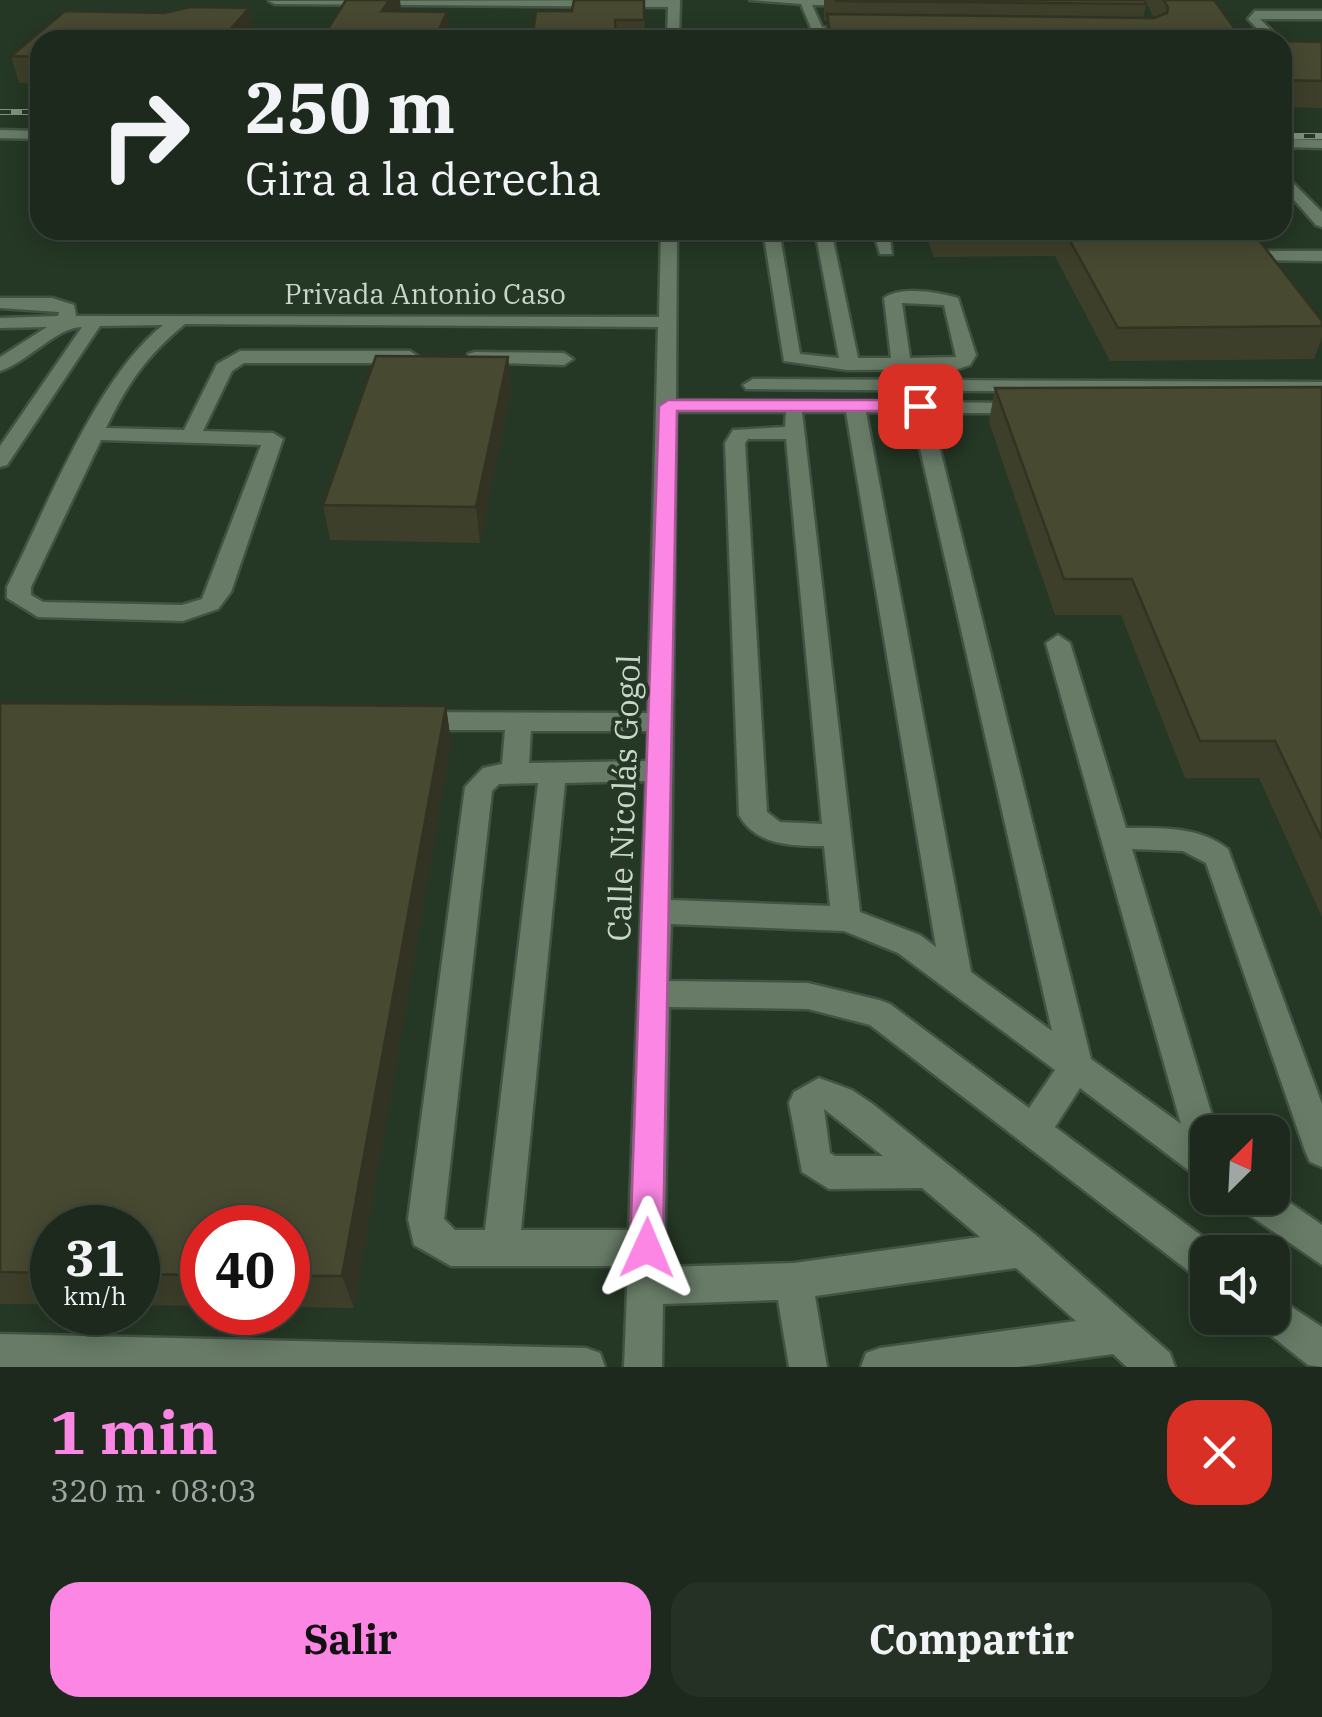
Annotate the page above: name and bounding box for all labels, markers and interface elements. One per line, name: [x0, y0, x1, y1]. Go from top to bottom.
text: 250 m: [245, 61, 455, 152]
icon: right: [80, 70, 210, 200]
text: Gira a la derecha: [245, 149, 602, 207]
street label: Privada Antonio Caso: [284, 275, 566, 312]
pin: [878, 364, 963, 449]
icon: arrive: [893, 379, 948, 434]
street label: Calle Nicolás Gogol: [597, 654, 649, 942]
north arrow: [1190, 1115, 1290, 1215]
map controls: [1190, 1115, 1290, 1335]
position arrow: [595, 1196, 699, 1300]
speed limit sign: 40: [180, 1205, 310, 1335]
text: 31: [65, 1225, 125, 1290]
button: sound: [1190, 1235, 1290, 1335]
text: km/h: [63, 1279, 127, 1312]
text: 1 min: [50, 1392, 218, 1471]
button: close: [1167, 1400, 1272, 1505]
text: 320 m · 08:03: [50, 1469, 257, 1511]
button: Salir: [50, 1582, 651, 1697]
button: Compartir: [671, 1582, 1272, 1697]

